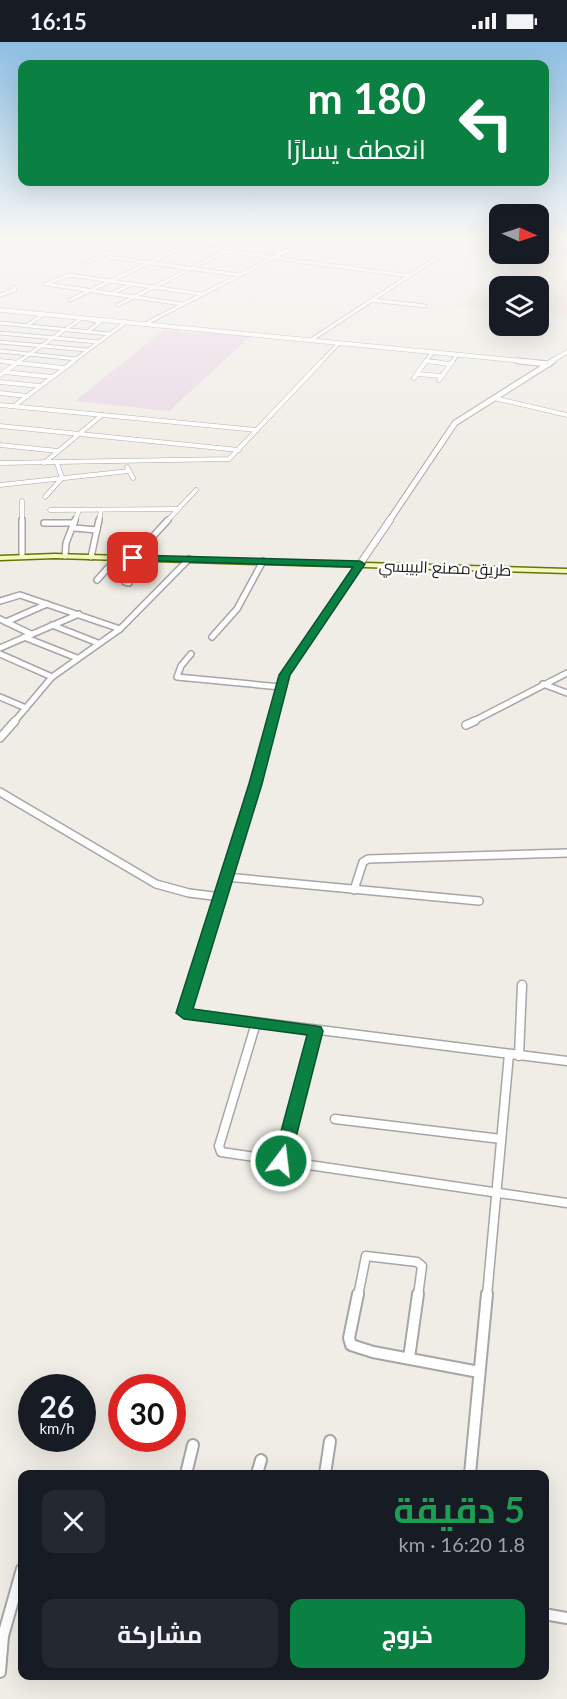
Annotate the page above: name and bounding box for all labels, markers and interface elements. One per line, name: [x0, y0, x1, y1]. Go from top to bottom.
text: 16:15: [30, 8, 87, 35]
text: 180 m: [308, 73, 426, 123]
icon: left: [447, 84, 525, 162]
text: انعطف يسارًا: [286, 132, 426, 165]
north arrow: [489, 204, 549, 264]
map controls: [489, 204, 549, 336]
button: layers: [489, 276, 549, 336]
pin: [107, 532, 158, 583]
icon: arrive: [116, 541, 149, 574]
street label: طريق مصنع البيبسي: [378, 555, 512, 583]
position arrow: [249, 1129, 313, 1193]
speed limit sign: 30: [108, 1374, 186, 1452]
text: 26: [40, 1388, 74, 1424]
text: km/h: [39, 1419, 75, 1437]
text: 5 دقيقة: [394, 1487, 525, 1531]
button: close: [42, 1490, 105, 1553]
text: 1.8 km · 16:20: [399, 1532, 525, 1556]
button: مشاركة: [42, 1599, 278, 1668]
button: خروج: [290, 1599, 525, 1668]

